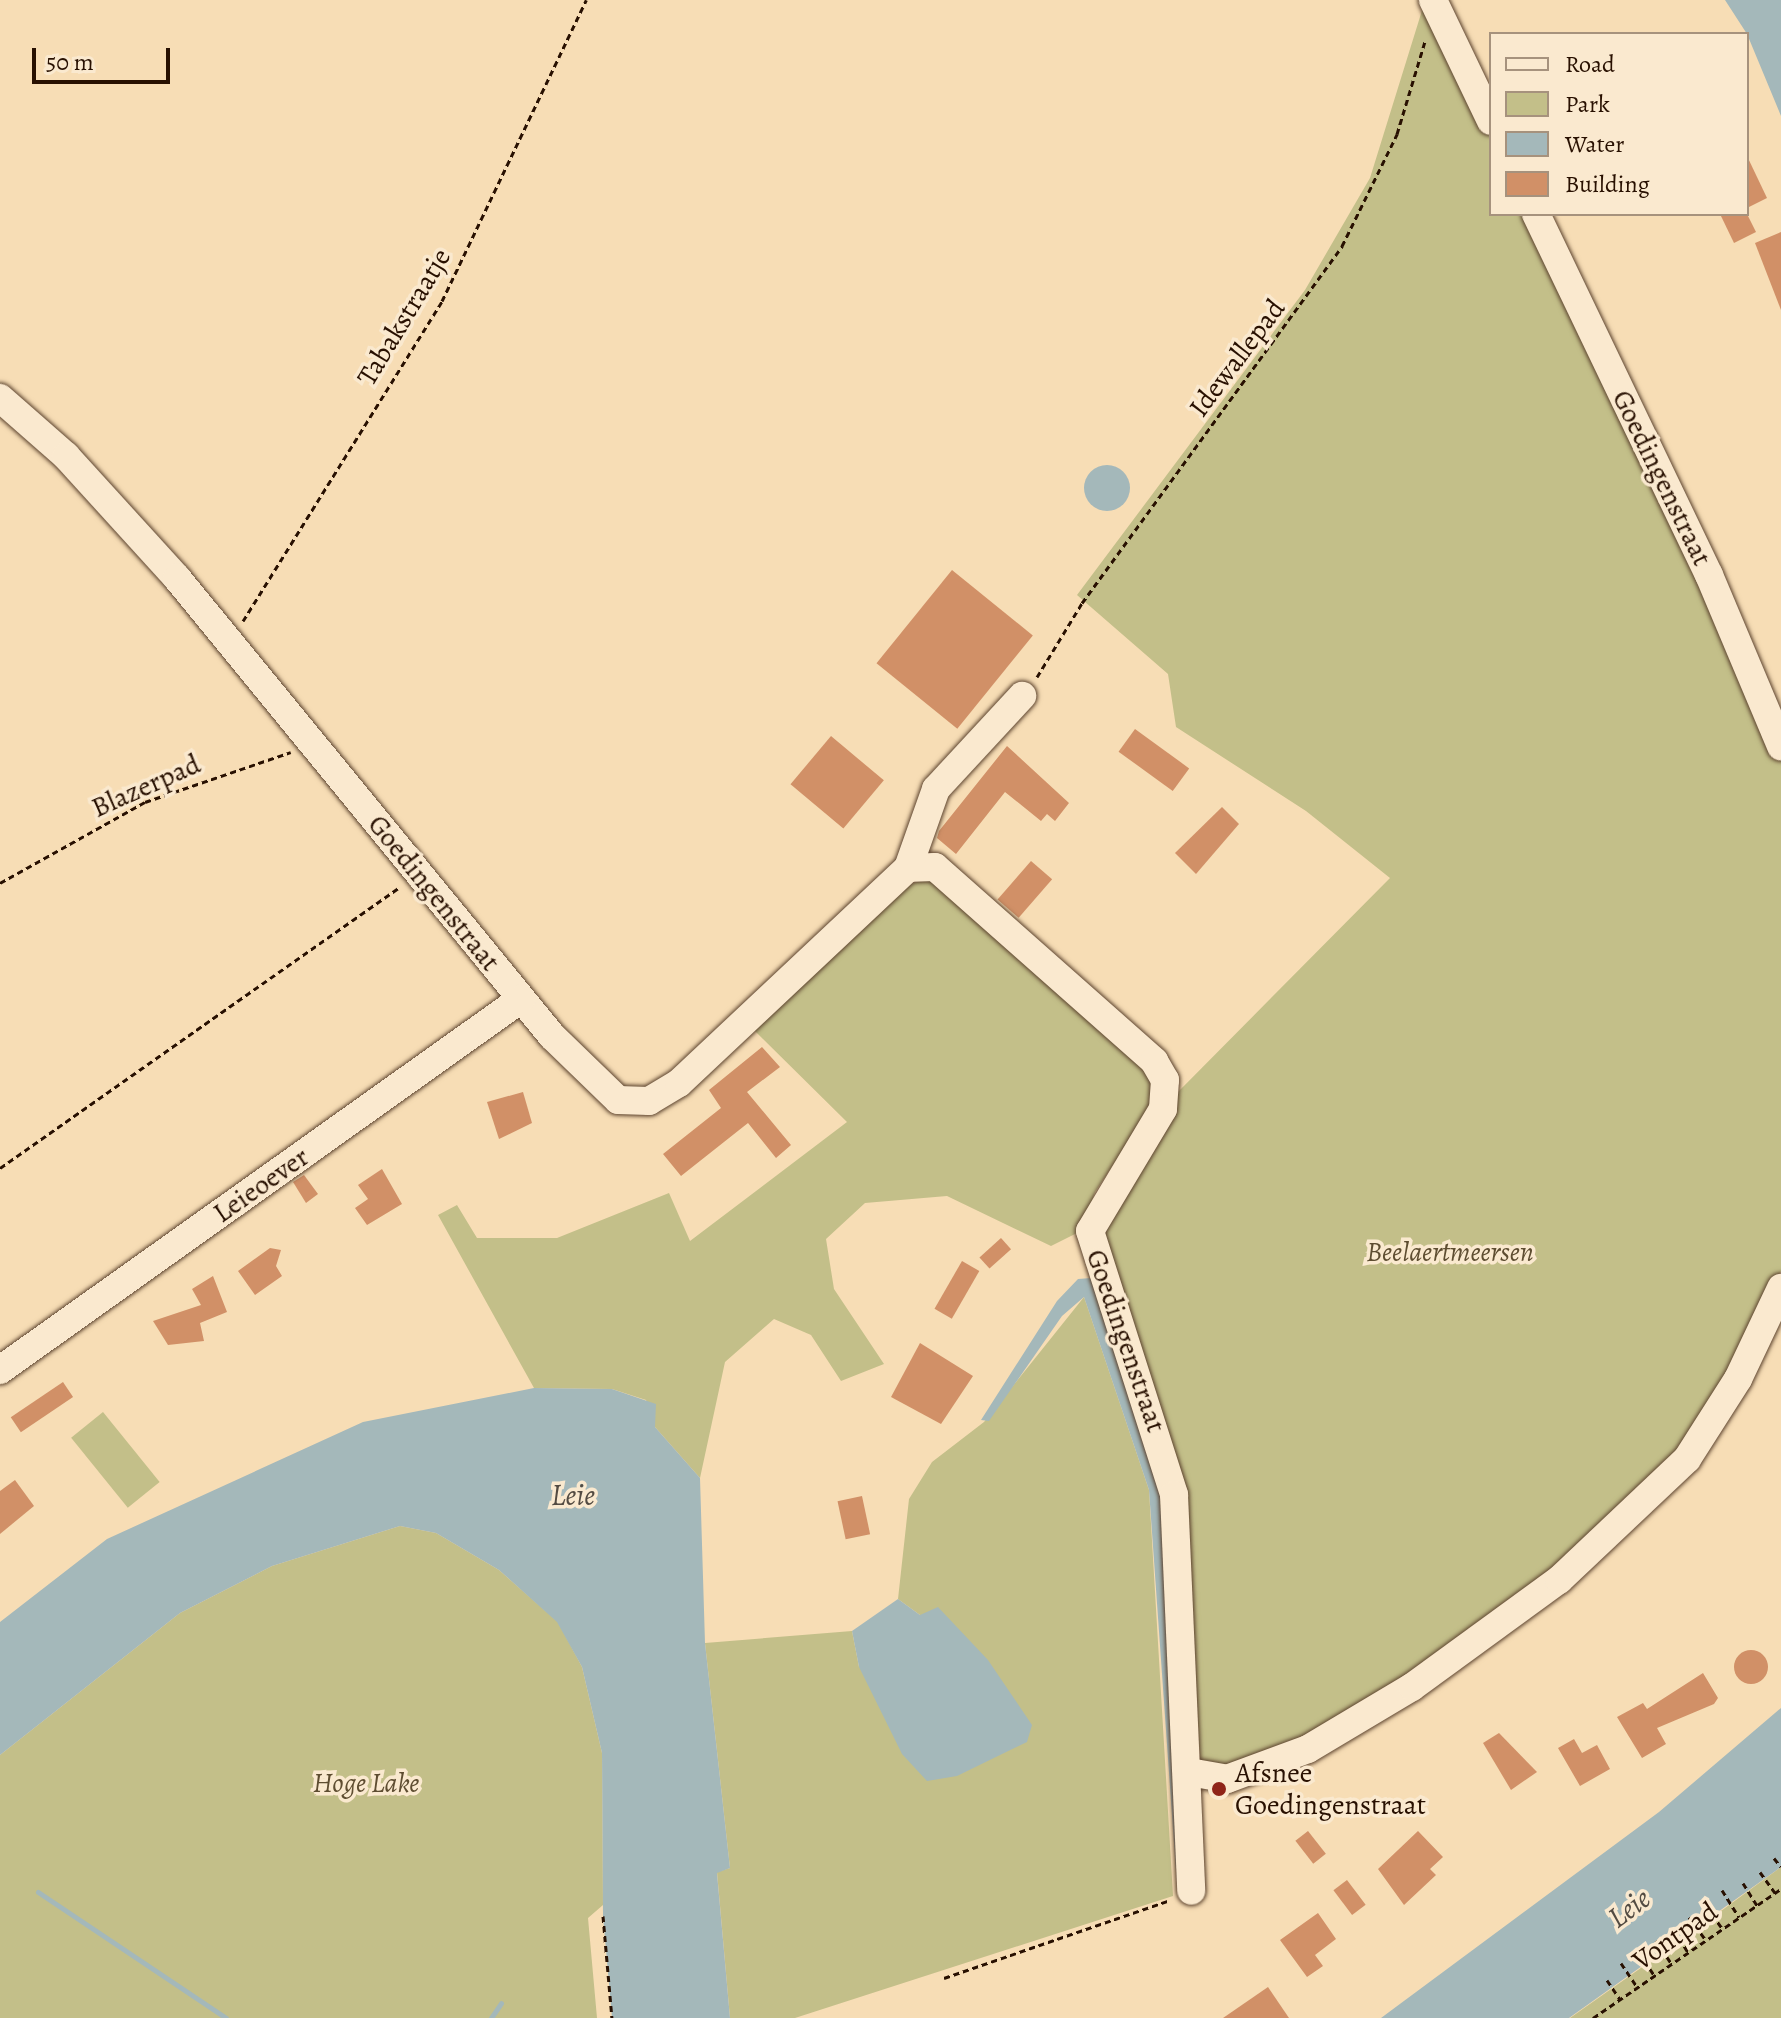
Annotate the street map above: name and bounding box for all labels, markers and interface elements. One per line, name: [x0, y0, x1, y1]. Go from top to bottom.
scale bar: [36, 32, 174, 82]
legend: [1489, 32, 1749, 216]
text: 50 m: [46, 46, 94, 78]
text: Road: [1565, 48, 1615, 80]
text: Park: [1565, 88, 1610, 120]
text: Water: [1565, 128, 1625, 160]
text: Building: [1565, 168, 1650, 200]
street label: Tabakstraatje: [350, 242, 458, 392]
street label: Idewallepad: [1182, 293, 1292, 423]
street label: Goedingenstraat: [1605, 385, 1719, 571]
street label: Blazerpad: [86, 747, 206, 825]
street label: Goedingenstraat: [361, 808, 507, 978]
street label: Leieoever: [207, 1140, 315, 1230]
park label: Beelaertmeersen: [1366, 1235, 1534, 1269]
street label: Goedingenstraat: [1079, 1245, 1173, 1437]
water label: Leie: [551, 1477, 595, 1513]
place label: Afsnee Goedingenstraat: [1235, 1756, 1426, 1822]
park label: Hoge Lake: [313, 1766, 419, 1800]
marker: Afsnee Goedingenstraat: [1210, 1780, 1228, 1798]
water label: Leie: [1601, 1880, 1657, 1936]
street label: Vontpad: [1626, 1895, 1724, 1977]

